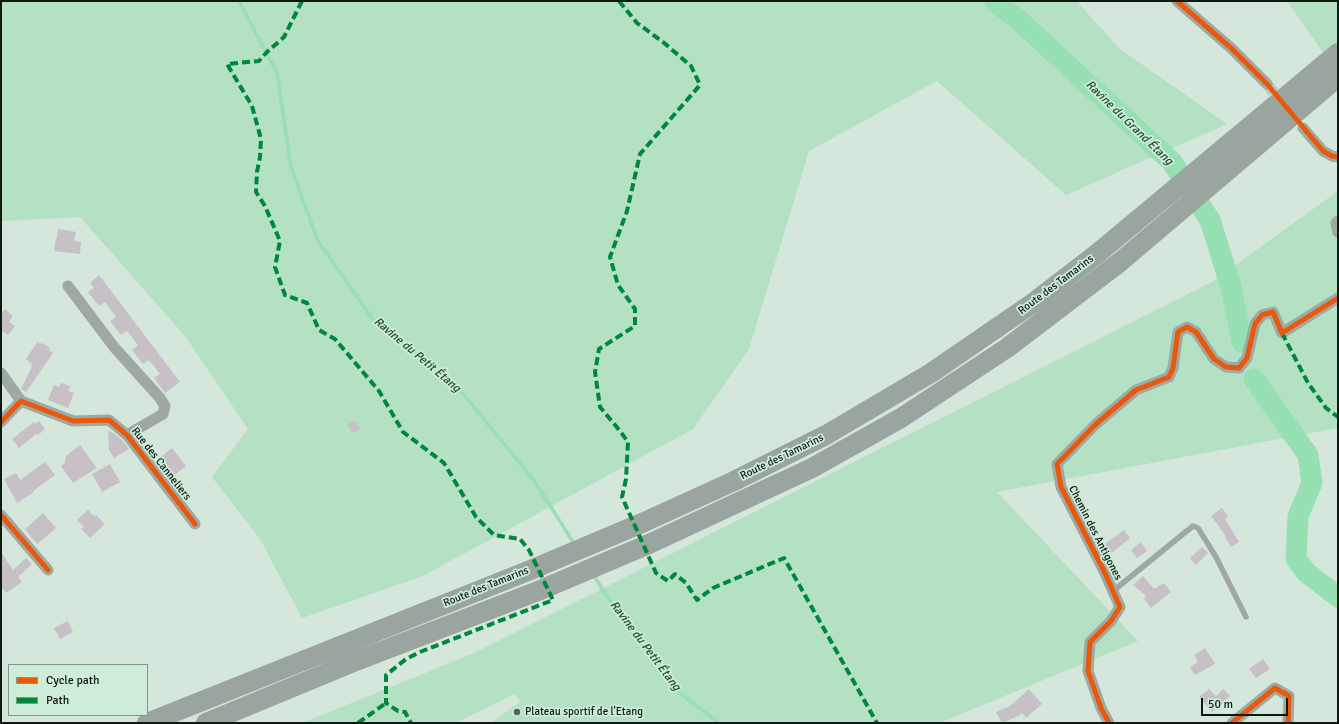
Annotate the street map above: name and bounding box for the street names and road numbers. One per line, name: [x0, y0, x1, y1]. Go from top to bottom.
street label: Route des Tamarins: [1016, 252, 1096, 318]
street label: Rue des Canneliers: [128, 425, 194, 503]
street label: Route des Tamarins: [738, 431, 826, 483]
street label: Chemin des Antigones: [1065, 484, 1125, 582]
street label: Route des Tamarins: [441, 564, 531, 610]

